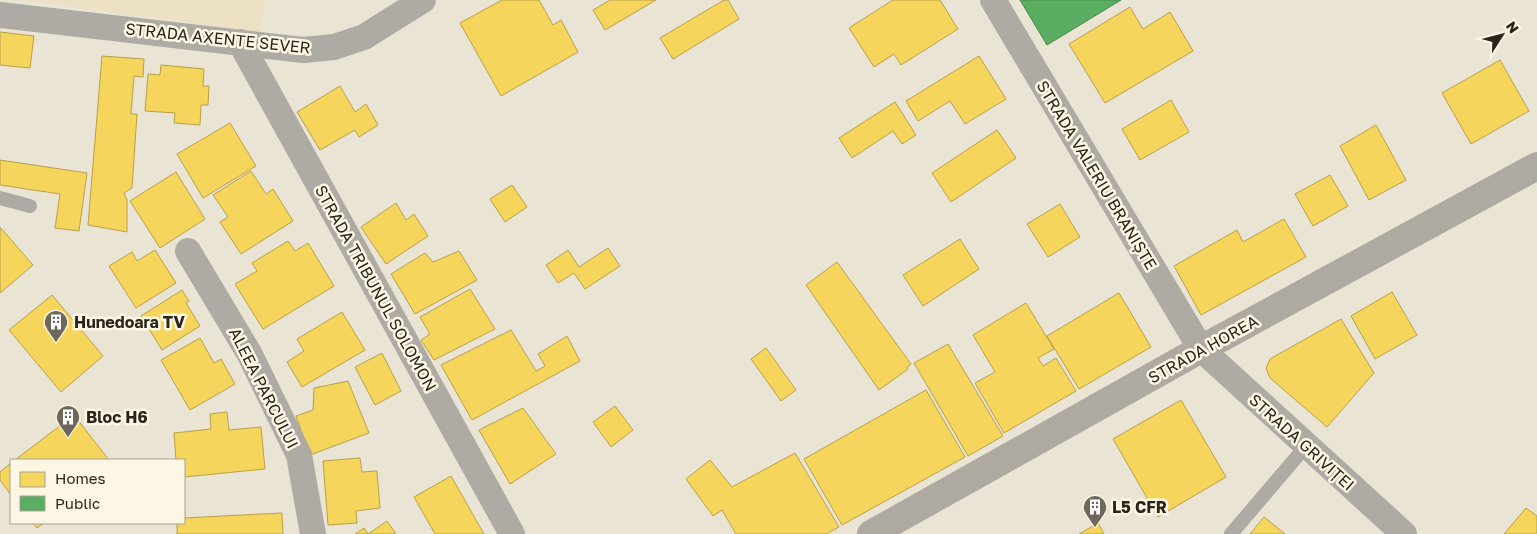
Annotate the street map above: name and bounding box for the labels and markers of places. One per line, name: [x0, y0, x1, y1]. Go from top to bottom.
building icon: Hunedoara TV: [43, 309, 69, 343]
place label: Hunedoara TV: [74, 312, 186, 332]
building icon: Bloc H6: [55, 404, 81, 438]
place label: Bloc H6: [86, 407, 148, 427]
building icon: L5 CFR: [1082, 494, 1108, 528]
place label: L5 CFR: [1112, 497, 1167, 517]

